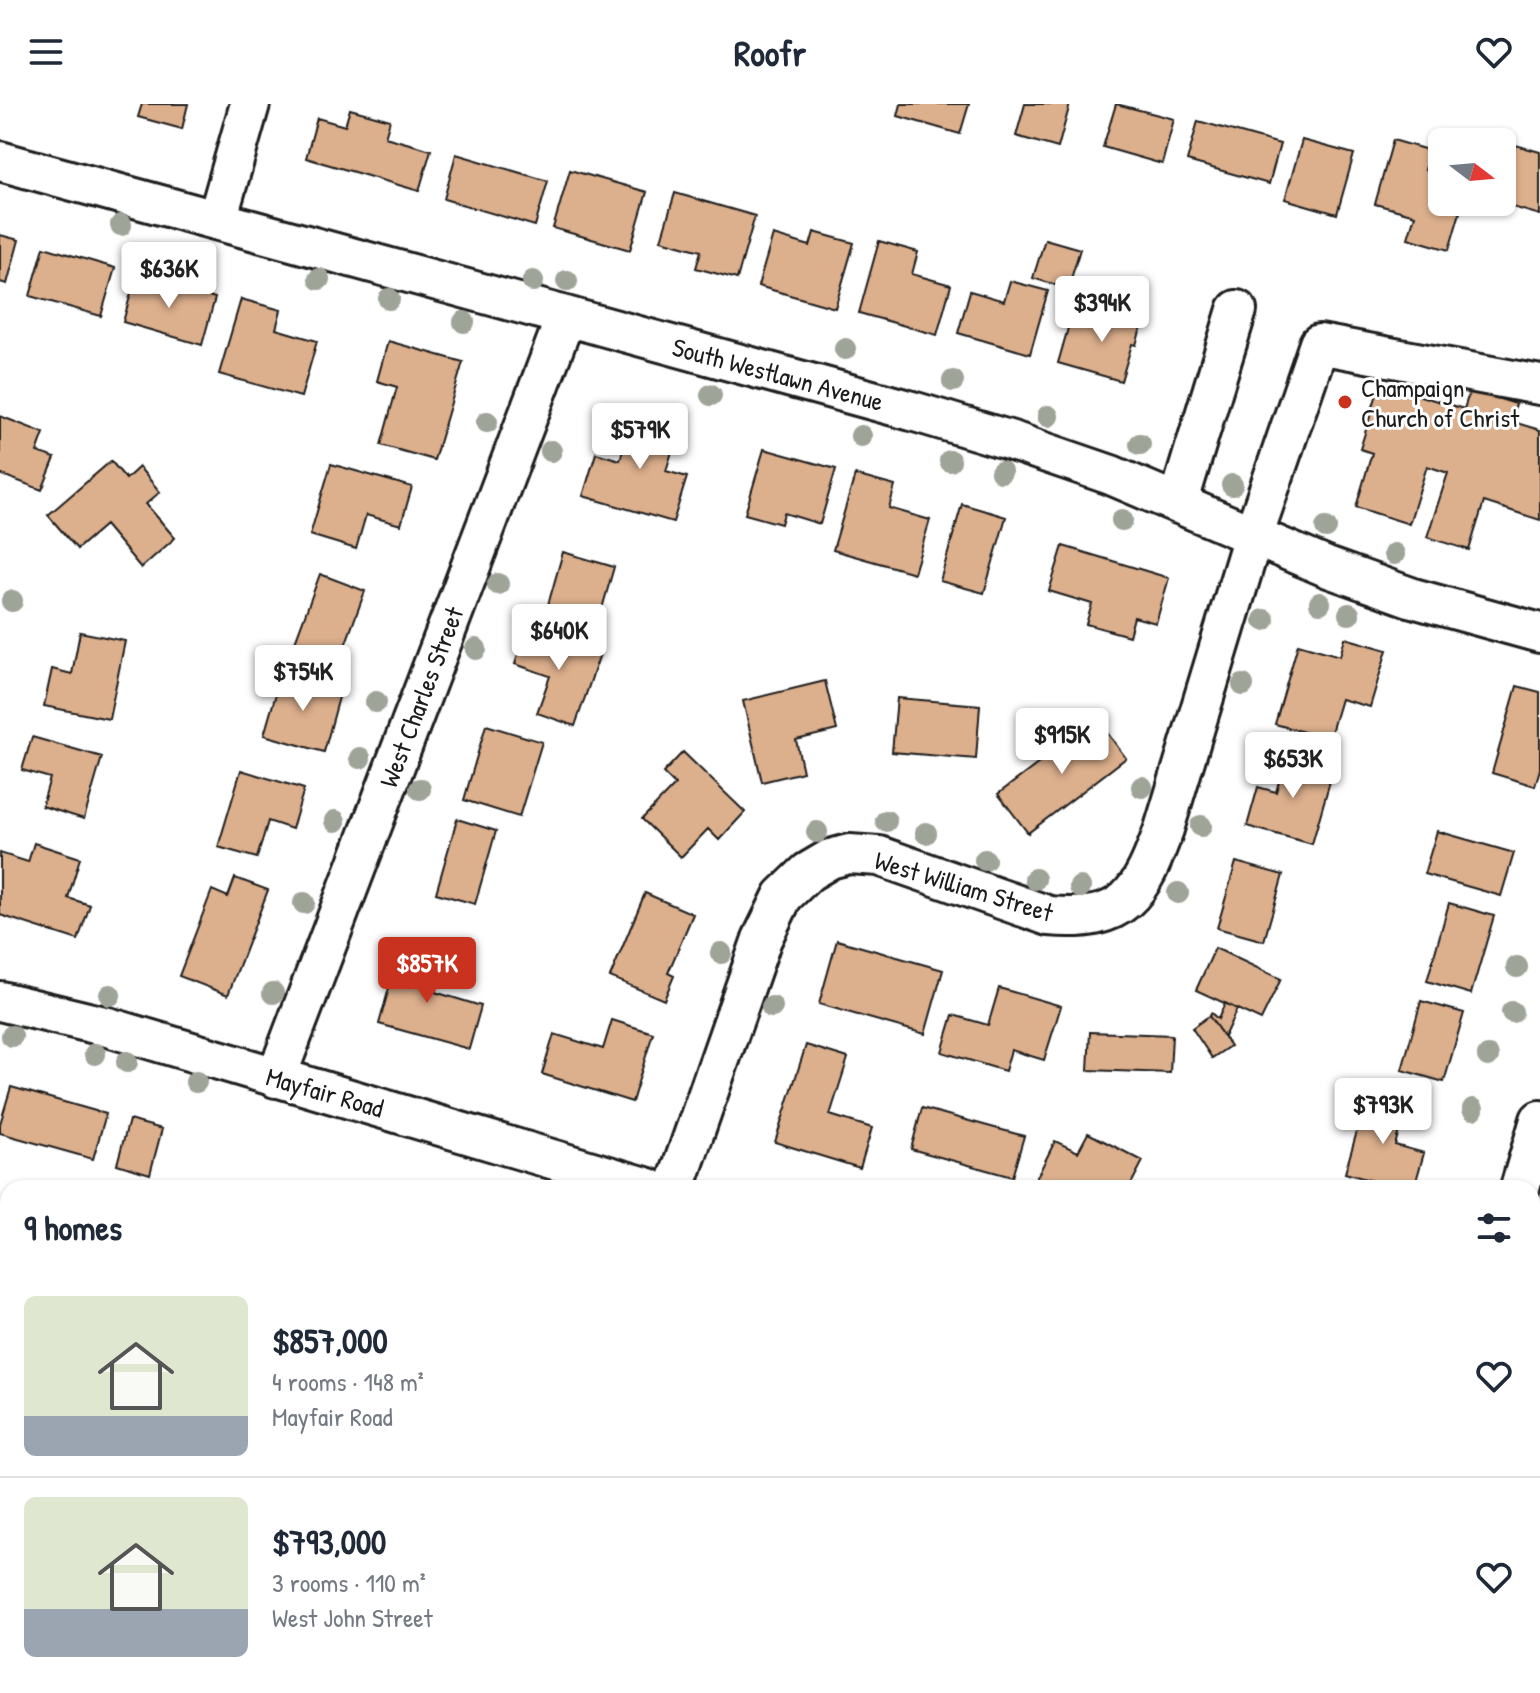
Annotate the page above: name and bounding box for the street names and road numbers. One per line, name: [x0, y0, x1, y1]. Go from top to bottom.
street label: South Westlawn Avenue: [669, 329, 887, 419]
street label: West Charles Street: [371, 601, 472, 792]
street label: West William Street: [871, 842, 1058, 930]
street label: Mayfair Road: [262, 1059, 388, 1125]

